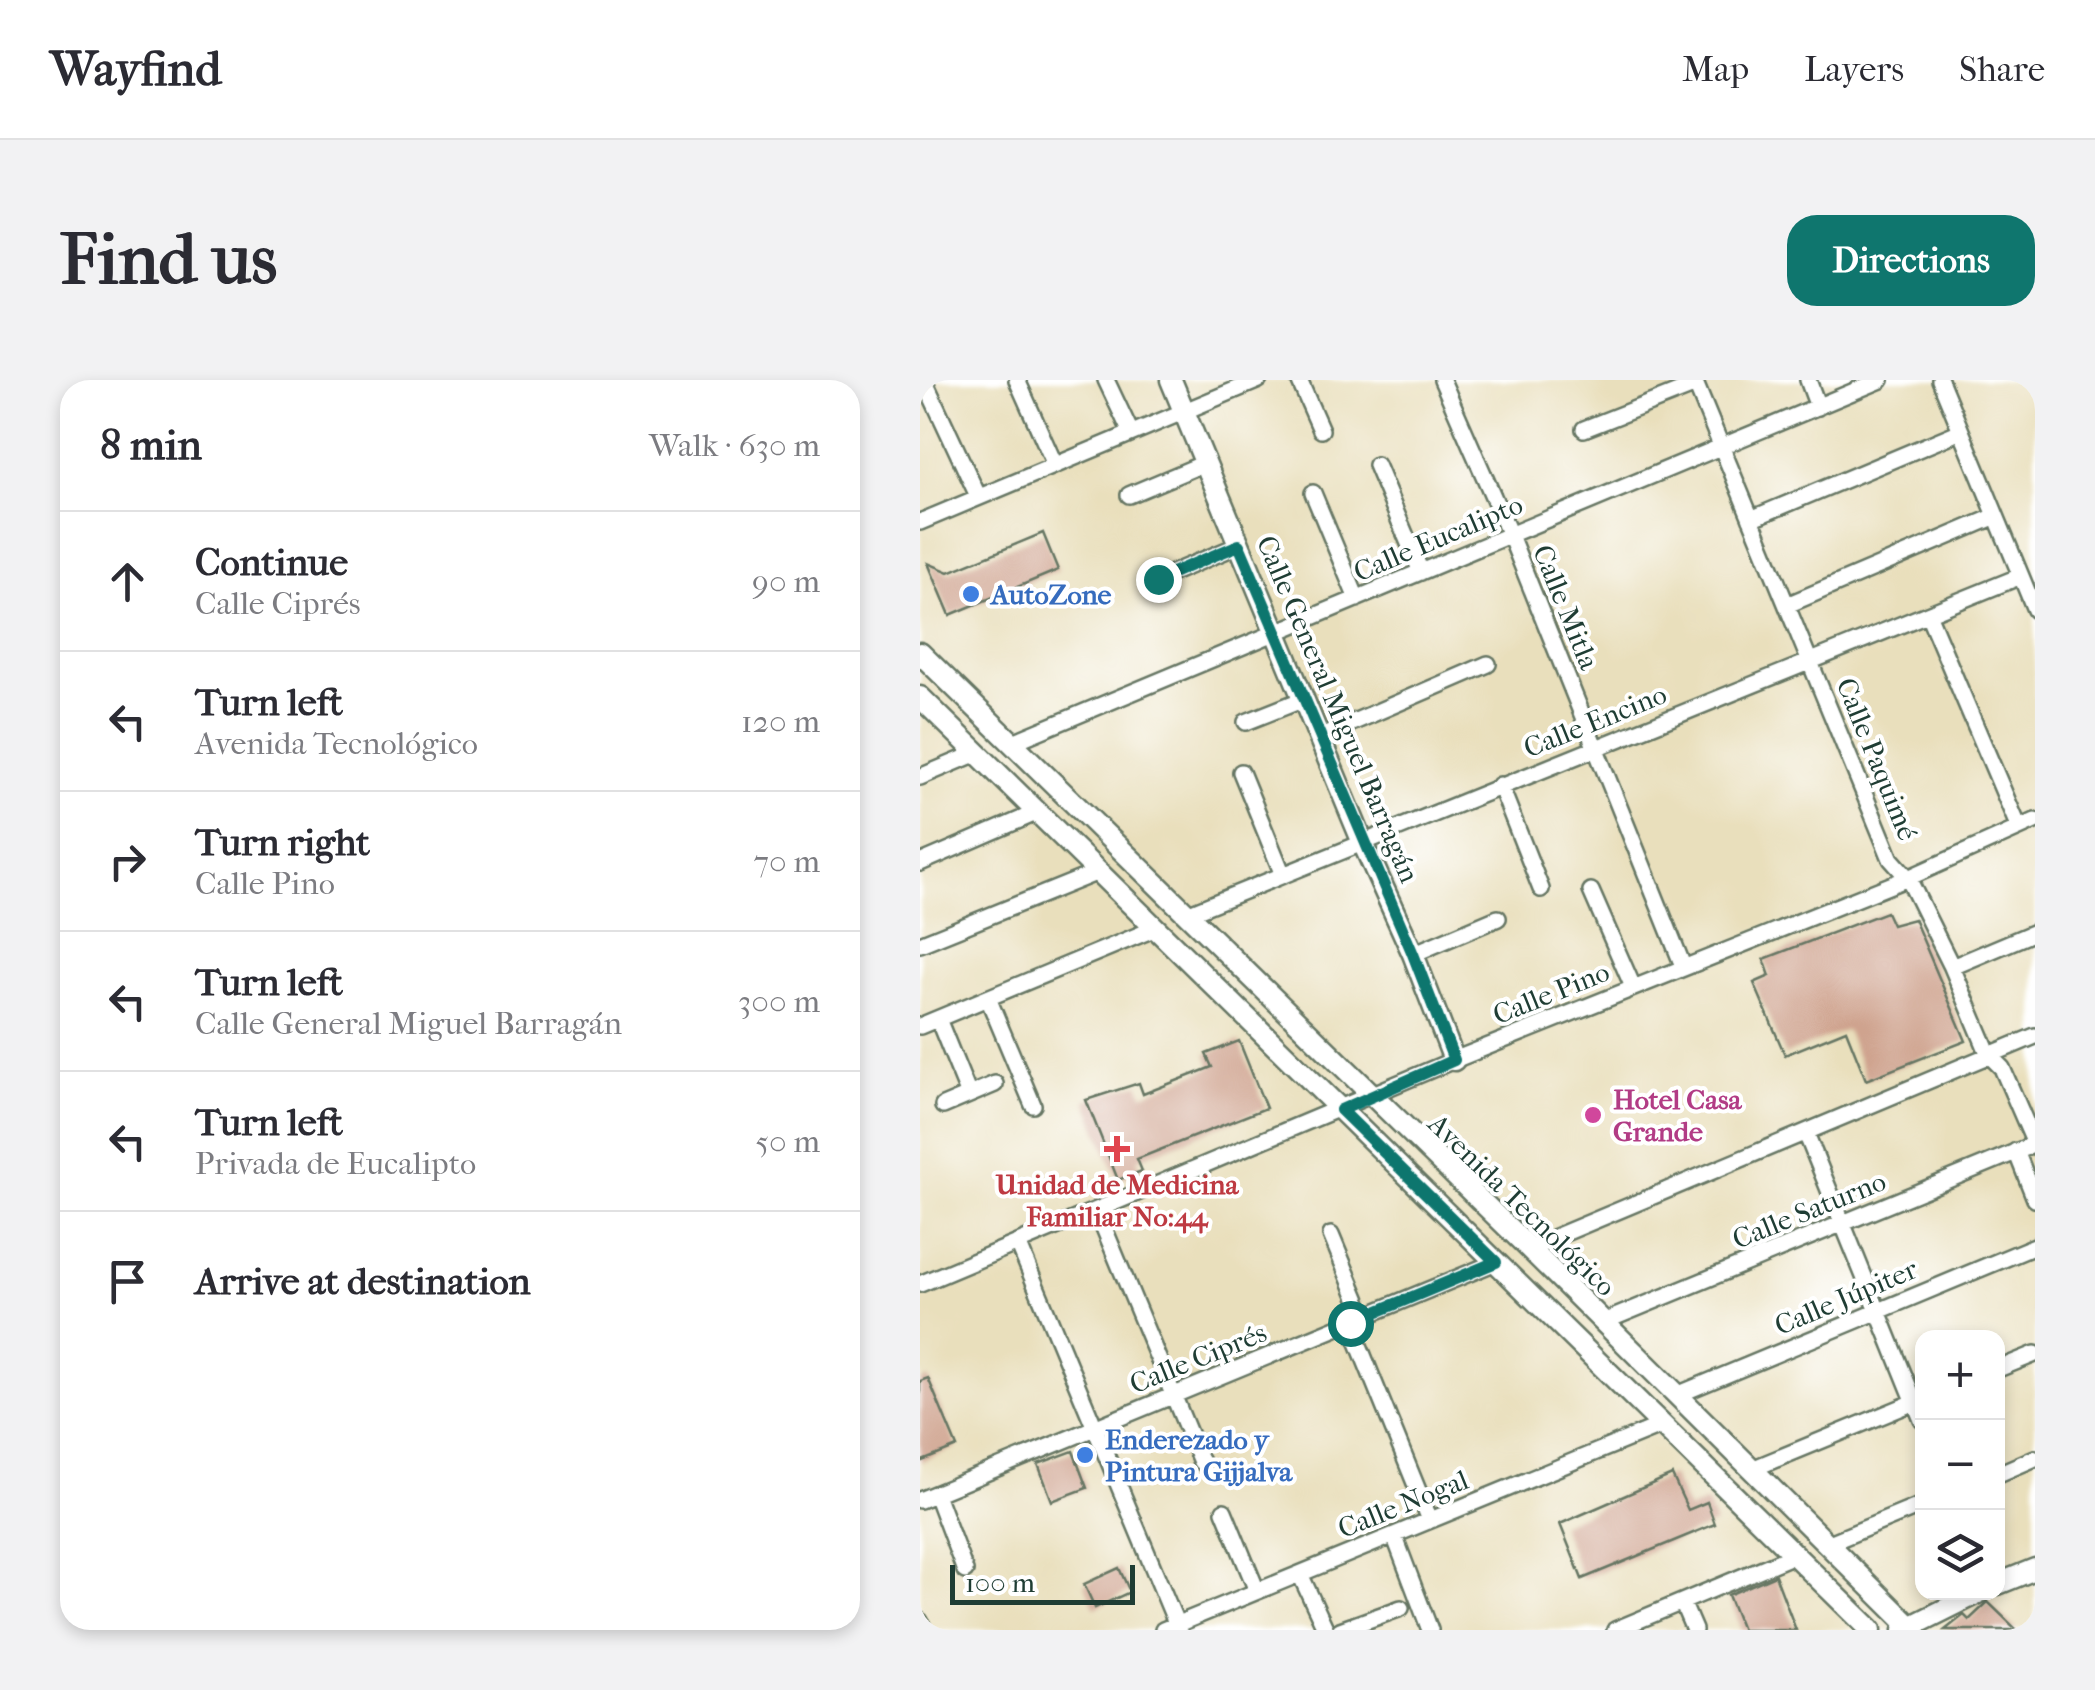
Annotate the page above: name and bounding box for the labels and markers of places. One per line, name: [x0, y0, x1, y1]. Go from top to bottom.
place label: AutoZone: [989, 578, 1112, 611]
marker: AutoZone: [960, 583, 982, 605]
place label: Hotel Casa Grande: [1613, 1083, 1742, 1148]
marker: Hotel Casa Grande: [1582, 1104, 1604, 1126]
marker: Unidad de Medicina Familiar No:44: [1104, 1136, 1130, 1162]
place label: Unidad de Medicina Familiar No:44: [996, 1168, 1240, 1234]
place label: Enderezado y Pintura Gijjalva: [1105, 1423, 1293, 1488]
marker: Enderezado y Pintura Gijjalva: [1074, 1444, 1096, 1466]

